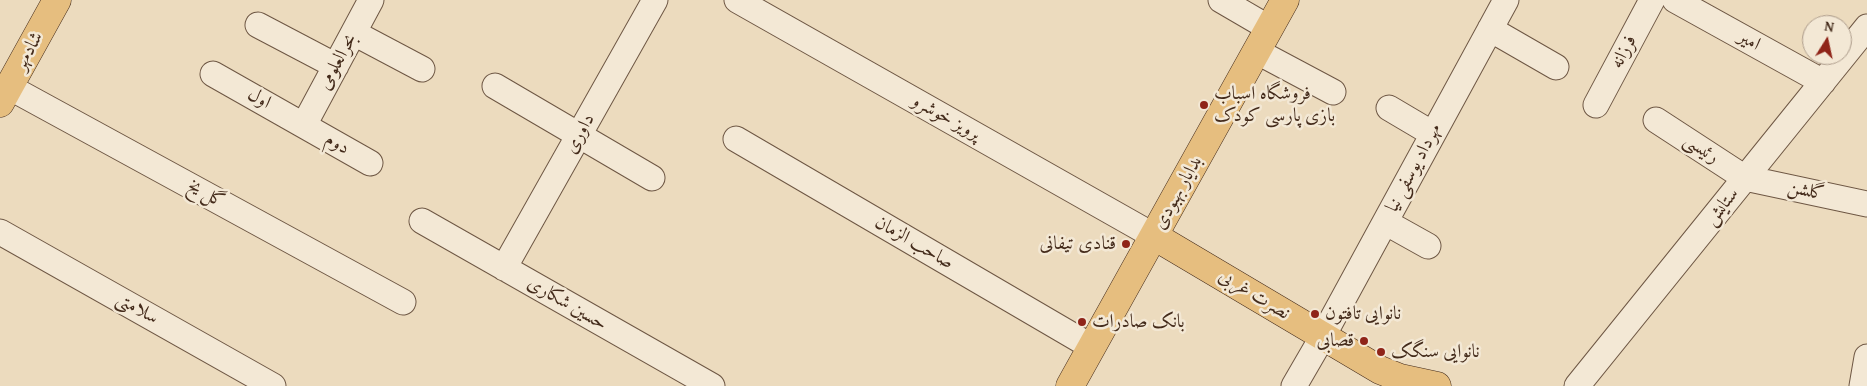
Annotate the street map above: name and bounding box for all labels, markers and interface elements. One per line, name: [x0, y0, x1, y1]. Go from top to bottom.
north arrow: [1802, 15, 1852, 65]
text: N: [1823, 16, 1836, 37]
street label: امیر: [1734, 26, 1764, 56]
street label: شادمهر: [9, 28, 49, 74]
street label: بحرالعلومی: [314, 30, 362, 94]
street label: فرزانه: [1606, 31, 1642, 73]
street label: اول: [243, 83, 275, 115]
place label: فروشگاه اسباب بازی پارسی کودک: [1214, 83, 1335, 127]
street label: پرویز خوشرو: [908, 90, 984, 146]
marker: فروشگاه اسباب بازی پارسی کودک: [1198, 99, 1210, 111]
street label: داوری: [560, 110, 600, 158]
street label: مهرداد یوسفی نیا: [1381, 120, 1447, 216]
street label: دوم: [321, 128, 353, 160]
street label: رئیسی: [1679, 129, 1723, 169]
street label: بدایار بهبودی: [1149, 152, 1207, 234]
street label: گل یخ: [183, 175, 229, 213]
street label: گلشن: [1785, 176, 1827, 206]
street label: ستایش: [1700, 183, 1744, 231]
street label: صاحب الزمان: [870, 211, 958, 275]
place label: قنادی تیفانی: [1039, 233, 1116, 255]
marker: قنادی تیفانی: [1120, 238, 1132, 250]
street label: نصرت غربی: [1214, 265, 1294, 325]
street label: حسین شکاری: [523, 272, 611, 336]
street label: سلامتی: [112, 288, 162, 330]
place label: نانوایی تافتون: [1325, 303, 1401, 325]
marker: نانوایی تافتون: [1309, 308, 1321, 320]
place label: بانک صادرات: [1092, 311, 1185, 333]
marker: بانک صادرات: [1076, 316, 1088, 328]
place label: قصابی: [1316, 330, 1354, 352]
marker: قصابی: [1358, 335, 1370, 347]
place label: نانوایی سنگک: [1391, 341, 1479, 363]
marker: نانوایی سنگک: [1375, 346, 1387, 358]

